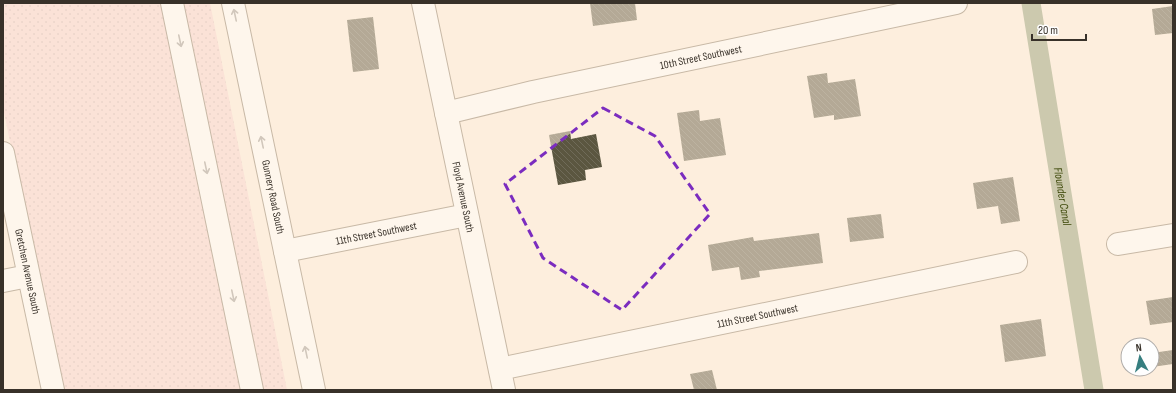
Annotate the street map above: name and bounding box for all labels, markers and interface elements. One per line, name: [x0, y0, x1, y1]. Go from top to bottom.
one-way arrow: [231, 9, 239, 22]
scale bar: [1032, 16, 1086, 42]
text: 20 m: [1038, 23, 1058, 38]
one-way arrow: [176, 34, 184, 47]
street label: 10th Street Southwest: [659, 42, 744, 72]
one-way arrow: [258, 136, 266, 149]
street label: Gunnery Road South: [259, 159, 287, 235]
street label: Floyd Avenue South: [449, 160, 477, 234]
one-way arrow: [203, 162, 211, 175]
water label: Flounder Canal: [1050, 166, 1074, 228]
street label: 11th Street Southwest: [335, 219, 419, 248]
street label: Gretchen Avenue South: [12, 228, 43, 316]
one-way arrow: [229, 289, 237, 302]
street label: 11th Street Southwest: [716, 301, 800, 331]
north arrow: [1120, 337, 1160, 377]
text: N: [1135, 341, 1143, 354]
one-way arrow: [302, 346, 310, 359]

